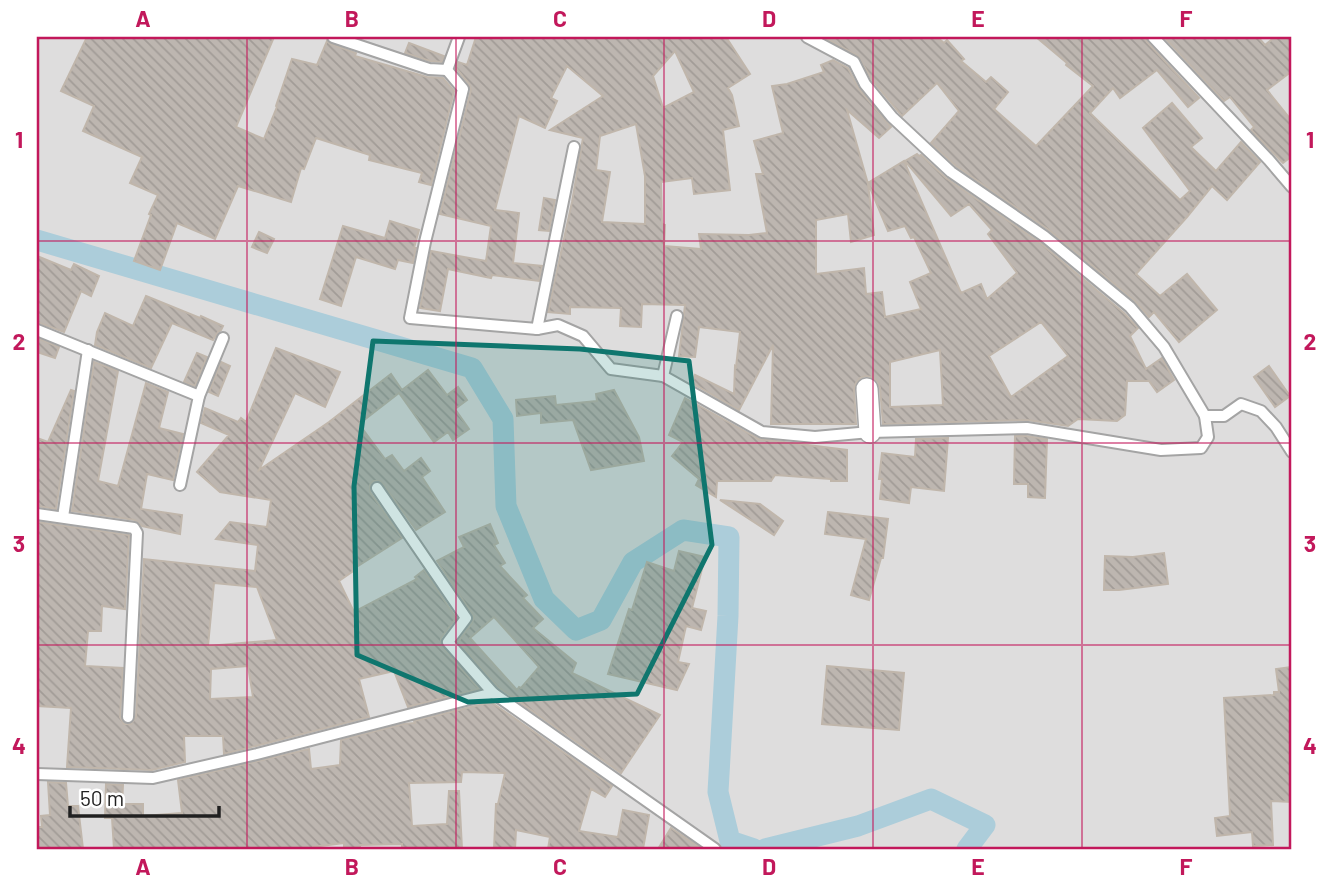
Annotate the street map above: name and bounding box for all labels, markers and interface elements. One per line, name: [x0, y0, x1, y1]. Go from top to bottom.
text: A: [135, 4, 151, 32]
text: B: [345, 4, 359, 32]
text: C: [553, 4, 567, 32]
text: D: [762, 4, 776, 32]
text: E: [971, 4, 985, 32]
text: F: [1180, 4, 1193, 32]
text: 1: [15, 125, 23, 153]
text: 1: [1306, 125, 1314, 153]
text: 2: [13, 327, 25, 355]
text: 2: [1304, 327, 1316, 355]
text: 3: [13, 529, 25, 557]
text: 3: [1304, 529, 1316, 557]
text: 4: [12, 731, 26, 759]
text: 4: [1303, 731, 1317, 759]
scale bar: [70, 774, 219, 818]
text: 50 m: [80, 785, 124, 810]
text: A: [135, 852, 151, 880]
text: B: [345, 852, 359, 880]
text: C: [553, 852, 567, 880]
text: D: [762, 852, 776, 880]
text: E: [971, 852, 985, 880]
text: F: [1180, 852, 1193, 880]

